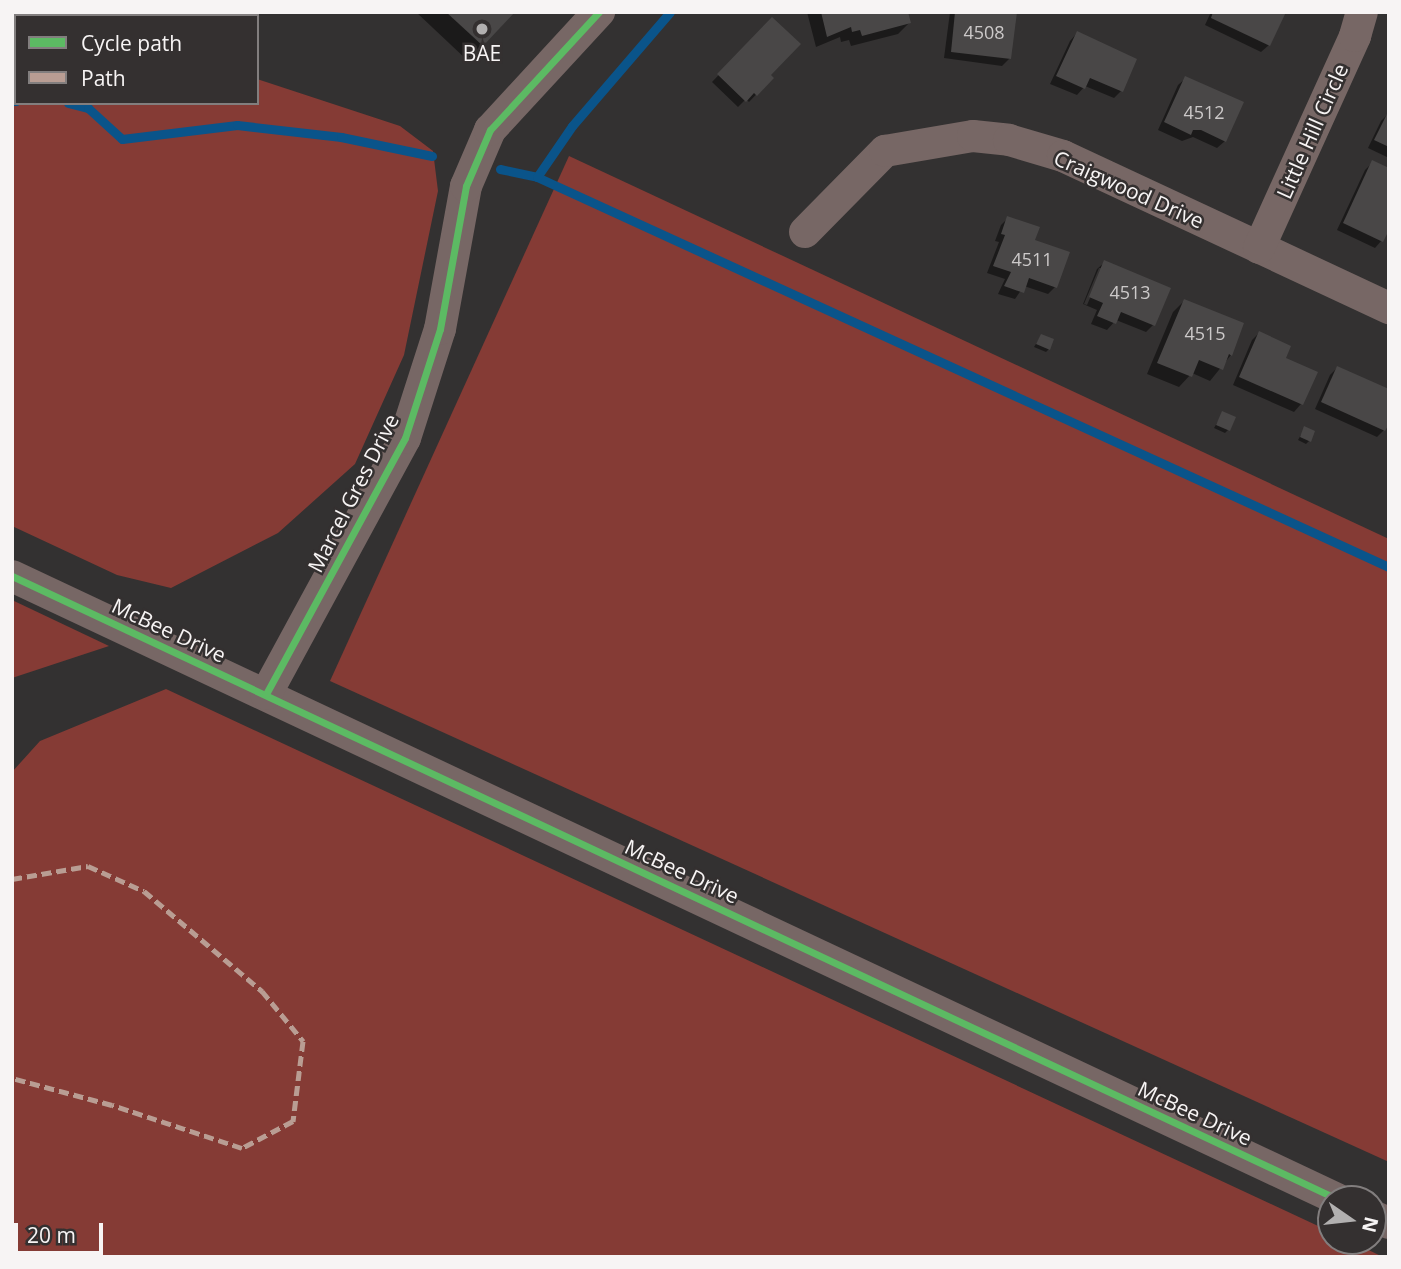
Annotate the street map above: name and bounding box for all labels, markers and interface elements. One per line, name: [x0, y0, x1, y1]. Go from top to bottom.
legend: [14, 14, 259, 105]
marker: BAE: [474, 21, 490, 37]
house number: 4508: [963, 21, 1005, 43]
text: Cycle path: [81, 29, 182, 57]
place label: BAE: [463, 40, 501, 66]
street label: Little Hill Circle: [1271, 60, 1353, 202]
text: Path: [81, 64, 126, 92]
house number: 4512: [1183, 101, 1225, 123]
street label: Craigwood Drive: [1050, 145, 1208, 233]
house number: 4511: [1011, 248, 1053, 270]
house number: 4513: [1109, 281, 1151, 303]
house number: 4515: [1184, 322, 1226, 344]
street label: Marcel Gres Drive: [302, 410, 404, 576]
street label: McBee Drive: [108, 593, 230, 667]
street label: McBee Drive: [621, 834, 743, 908]
street label: McBee Drive: [1134, 1076, 1256, 1150]
north arrow: [1317, 1185, 1387, 1255]
scale bar: [18, 1210, 107, 1254]
text: N: [1356, 1214, 1385, 1235]
text: 20 m: [27, 1221, 76, 1249]

